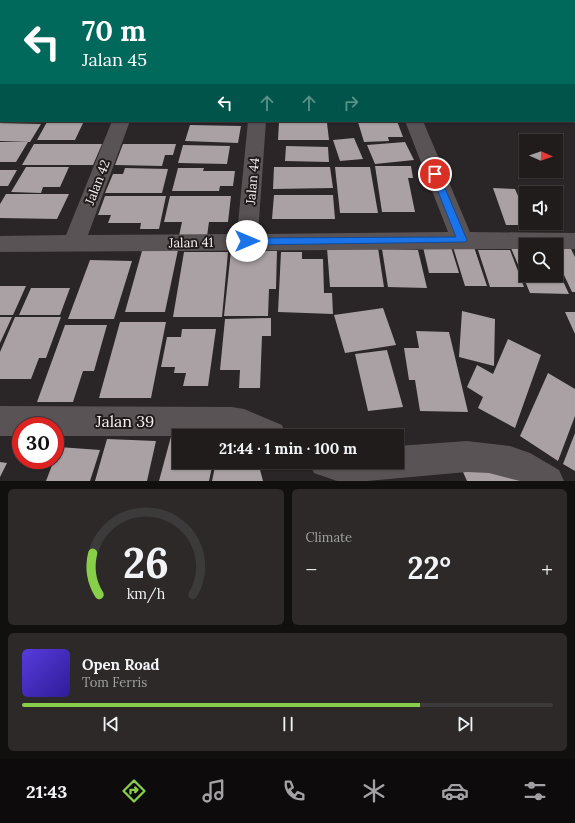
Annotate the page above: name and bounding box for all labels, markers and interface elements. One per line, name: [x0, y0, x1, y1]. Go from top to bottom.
text: 70 m: [82, 13, 146, 49]
icon: left: [16, 16, 68, 68]
text: Jalan 45: [82, 48, 147, 71]
icon: left: [214, 92, 236, 114]
icon: ahead: [256, 92, 278, 114]
icon: ahead: [298, 92, 320, 114]
icon: right: [340, 92, 362, 114]
north arrow: [519, 134, 563, 178]
map controls: [519, 134, 563, 282]
street label: Jalan 42: [81, 157, 114, 208]
street label: Jalan 44: [242, 157, 263, 206]
pin: [418, 157, 452, 191]
icon: arrive: [424, 163, 446, 185]
button: sound: [519, 186, 563, 230]
position arrow: [226, 220, 268, 262]
street label: Jalan 41: [168, 234, 214, 251]
button: search: [519, 238, 563, 282]
street label: Jalan 39: [95, 411, 154, 431]
speed limit sign: 30: [12, 417, 64, 469]
text: 21:44 · 1 min · 100 m: [219, 439, 357, 458]
text: Climate: [306, 529, 352, 546]
text: 26: [123, 536, 169, 589]
text: 22°: [408, 549, 451, 587]
text: −: [306, 555, 317, 583]
text: +: [541, 555, 553, 583]
text: km/h: [126, 585, 165, 604]
text: Open Road: [82, 655, 160, 674]
text: Tom Ferris: [82, 674, 147, 691]
icon: previous: [100, 713, 122, 735]
icon: pause: [277, 713, 299, 735]
icon: next: [454, 713, 476, 735]
icon: directions: [120, 777, 148, 805]
icon: music: [200, 777, 228, 805]
icon: phone: [280, 777, 308, 805]
icon: climate: [360, 777, 388, 805]
icon: car: [441, 777, 469, 805]
icon: filters: [521, 777, 549, 805]
text: 21:43: [26, 780, 67, 803]

